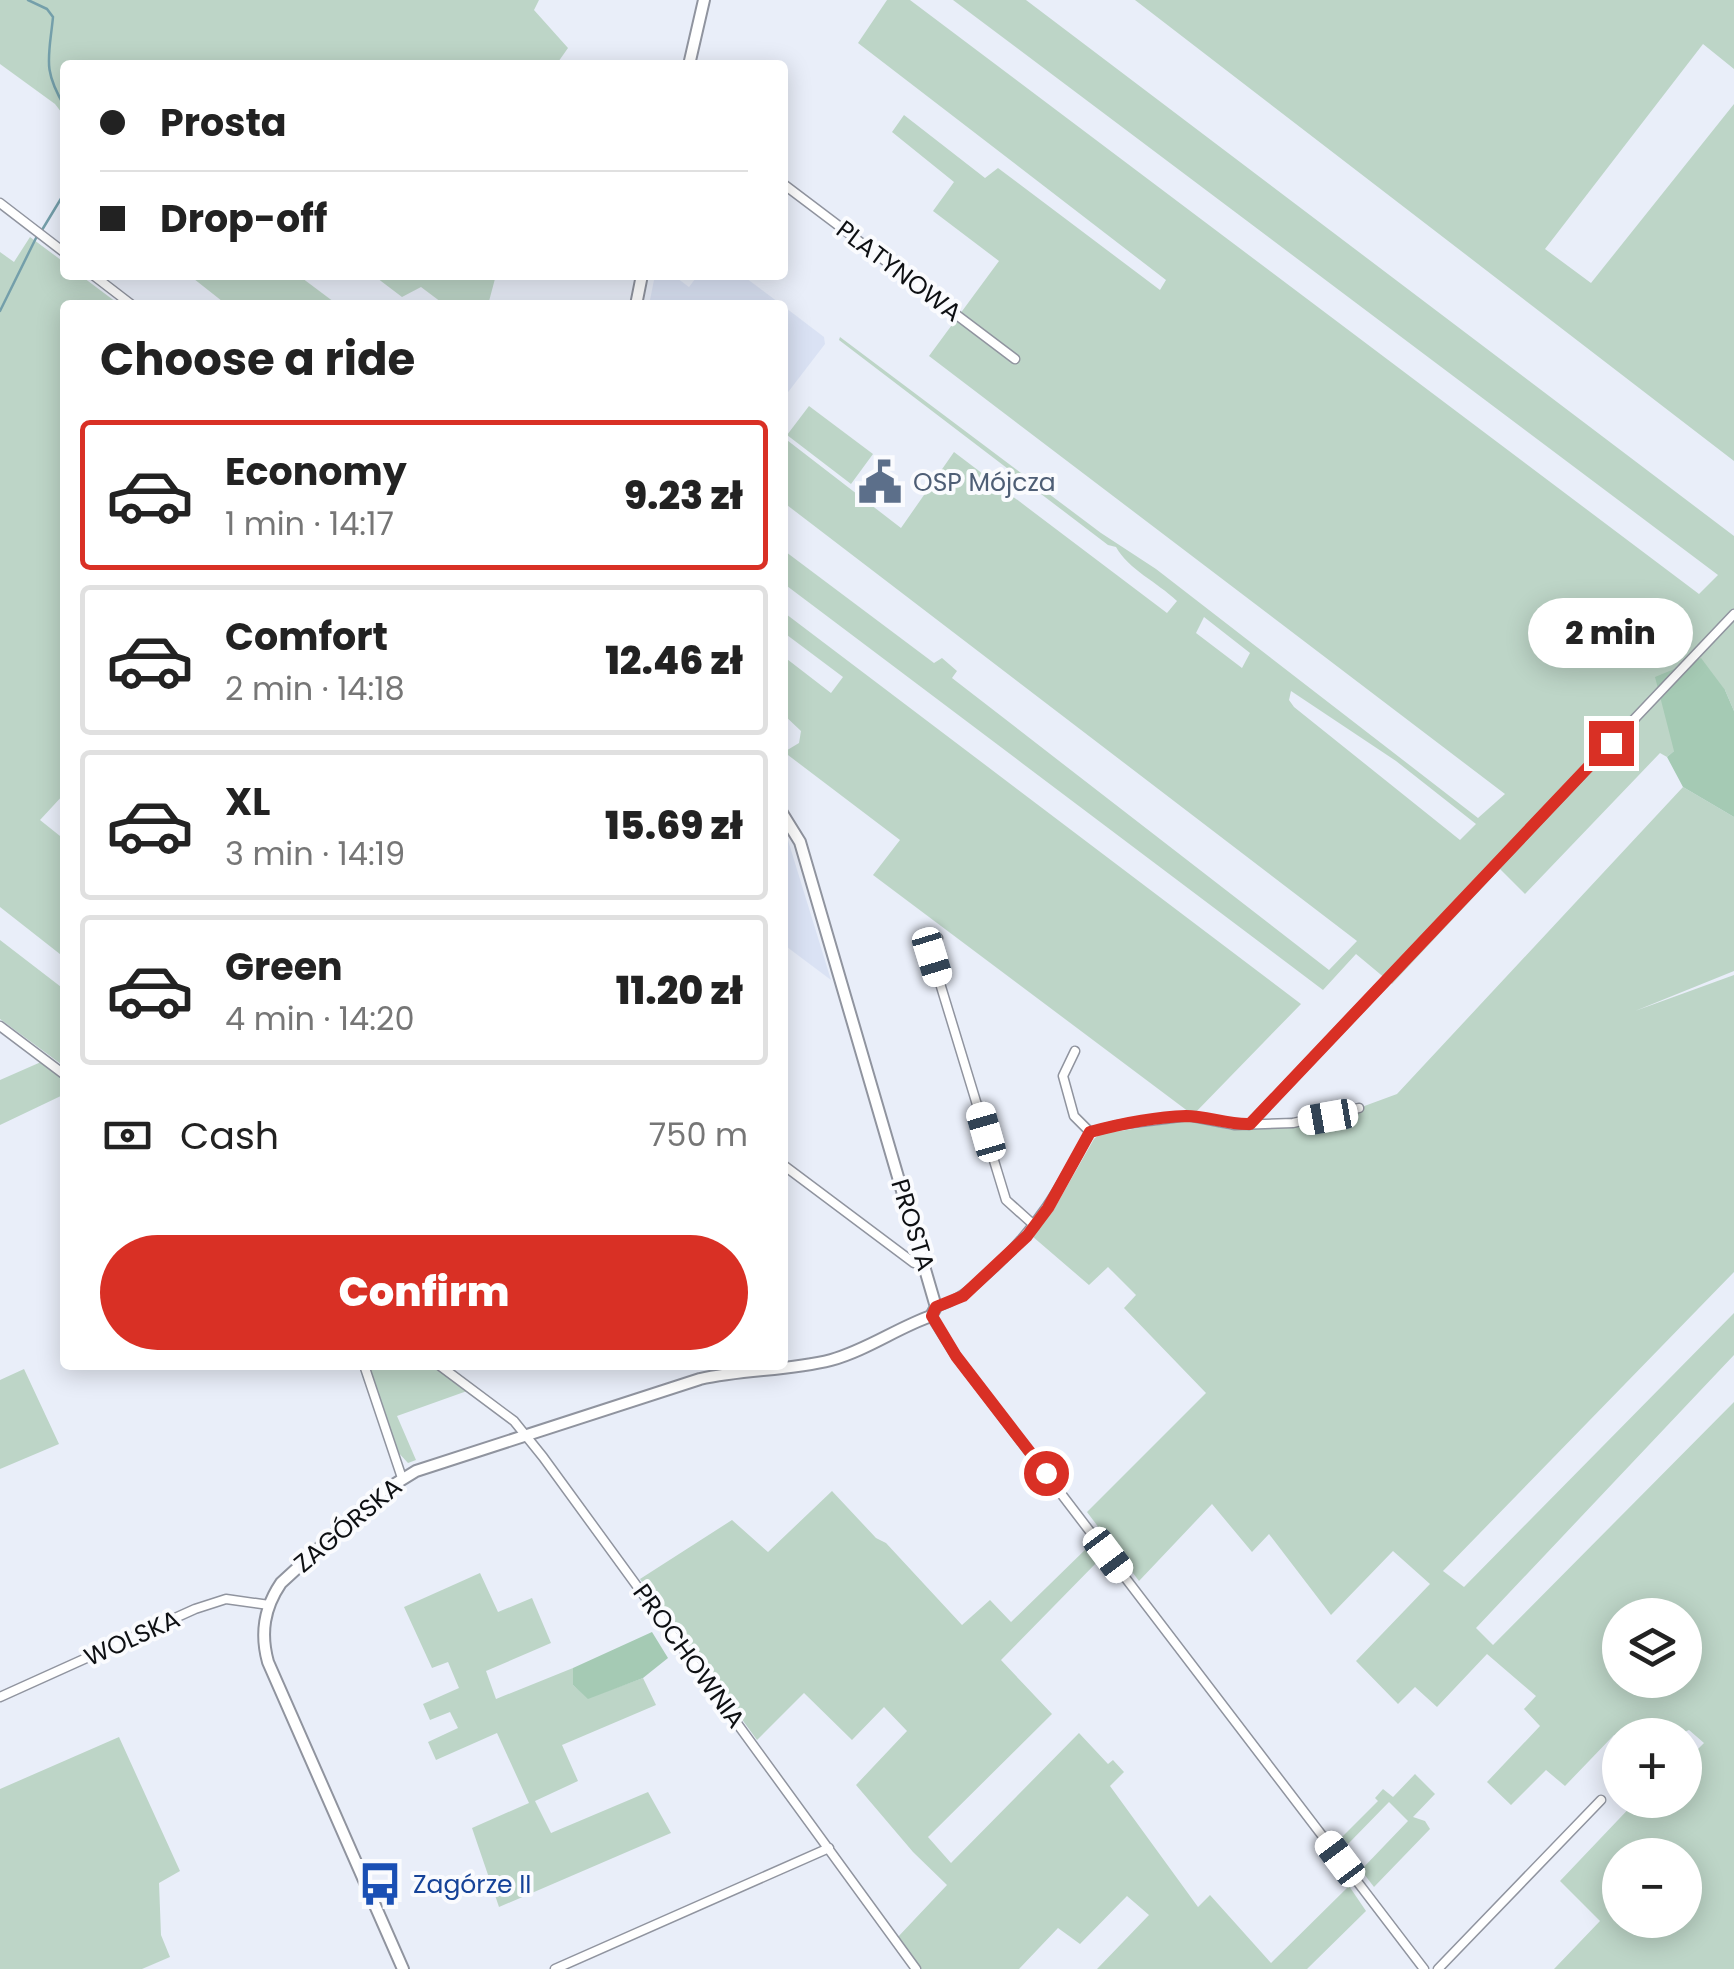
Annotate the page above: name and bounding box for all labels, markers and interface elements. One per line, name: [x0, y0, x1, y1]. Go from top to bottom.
text: Prosta: [160, 96, 287, 149]
text: Drop-off: [160, 192, 328, 245]
street label: PLATYNOWA: [829, 212, 969, 330]
text: Choose a ride: [100, 328, 415, 391]
text: Economy: [225, 445, 407, 498]
icon: car: [105, 450, 195, 540]
public building icon: OSP Mójcza: [856, 458, 904, 506]
place label: OSP Mójcza: [913, 465, 1056, 500]
text: 9.23 zł: [624, 469, 743, 522]
text: 1 min · 14:17: [225, 501, 394, 546]
callout: 2 min: [1528, 598, 1694, 668]
text: Comfort: [225, 610, 388, 663]
text: 2 min: [1565, 610, 1656, 655]
icon: car: [105, 615, 195, 705]
text: 12.46 zł: [605, 634, 743, 687]
text: 2 min · 14:18: [225, 666, 405, 711]
route end: [1589, 721, 1634, 766]
text: XL: [225, 775, 270, 828]
icon: car: [105, 780, 195, 870]
text: 15.69 zł: [605, 799, 743, 852]
text: 3 min · 14:19: [225, 831, 405, 876]
car: [909, 924, 955, 990]
text: Green: [225, 940, 343, 993]
icon: car: [105, 945, 195, 1035]
text: 11.20 zł: [616, 964, 743, 1017]
text: 4 min · 14:20: [225, 996, 415, 1041]
car: [1296, 1097, 1360, 1137]
car: [963, 1099, 1009, 1165]
icon: cash: [100, 1108, 155, 1163]
text: Cash: [180, 1109, 279, 1162]
text: 750 m: [649, 1112, 748, 1157]
street label: PROSTA: [882, 1175, 944, 1275]
button: Confirm: [100, 1235, 748, 1350]
route start: [1024, 1451, 1069, 1496]
street label: ZAGÓRSKA: [287, 1469, 410, 1581]
car: [1078, 1522, 1138, 1588]
street label: PROCHOWNIA: [625, 1577, 753, 1735]
map controls: [1602, 1598, 1702, 1938]
button: layers: [1602, 1598, 1702, 1698]
street label: WOLSKA: [79, 1601, 186, 1675]
button: +: [1602, 1718, 1702, 1818]
car: [1310, 1826, 1370, 1892]
button: −: [1602, 1838, 1702, 1938]
bus stop icon: Zagórze II: [356, 1860, 404, 1908]
place label: Zagórze II: [413, 1867, 532, 1902]

